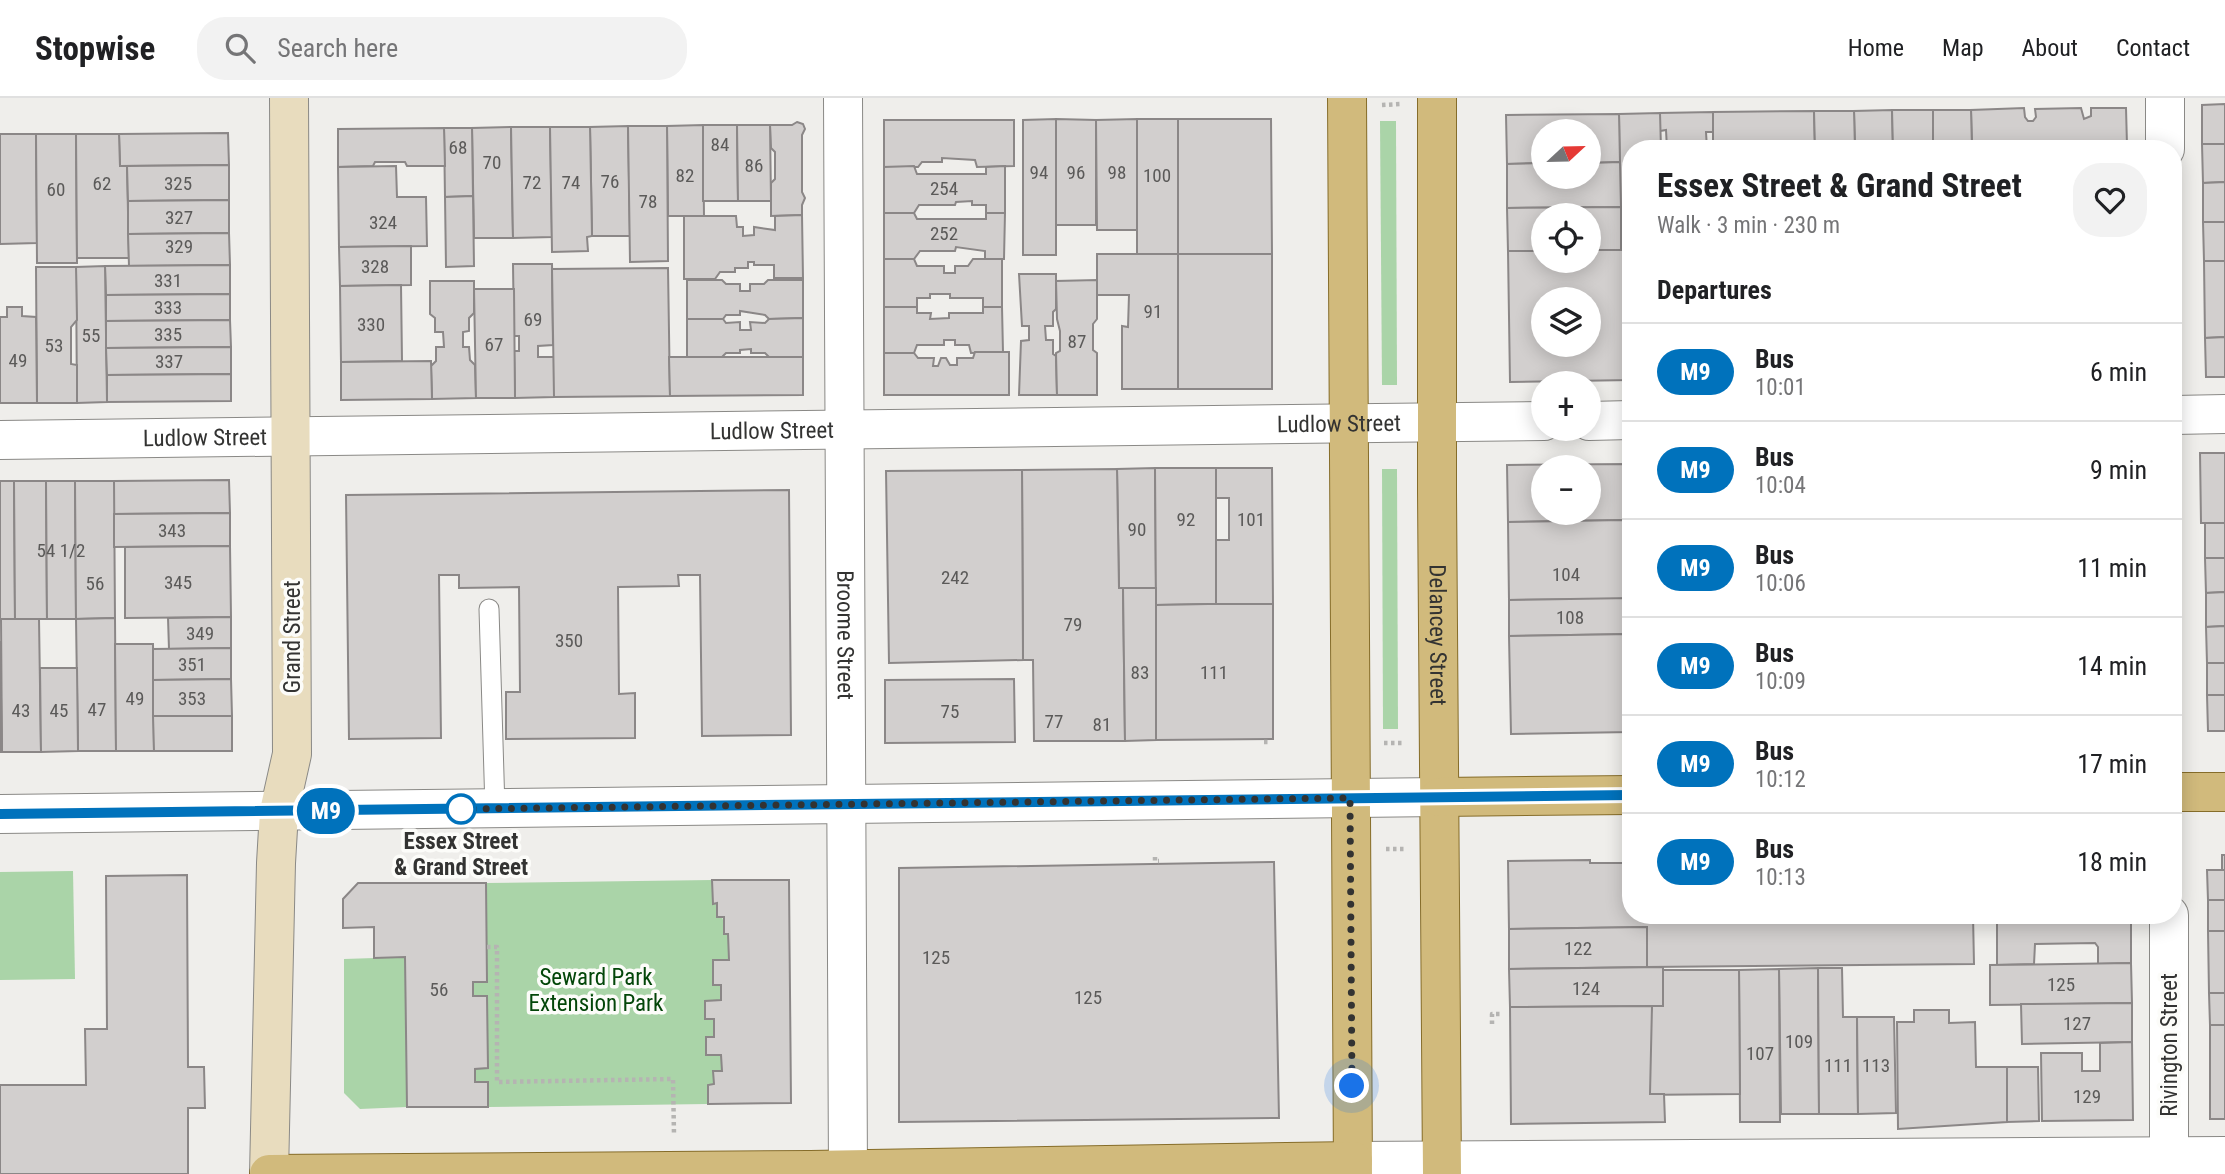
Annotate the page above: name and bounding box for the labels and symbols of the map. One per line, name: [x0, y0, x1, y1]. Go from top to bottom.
north arrow: [1531, 119, 1601, 189]
house number: 84: [711, 133, 729, 156]
house number: 68: [449, 136, 467, 159]
house number: 70: [483, 151, 501, 174]
house number: 86: [745, 154, 763, 177]
house number: 94: [1030, 161, 1048, 184]
house number: 96: [1067, 161, 1085, 184]
house number: 98: [1108, 161, 1126, 184]
house number: 82: [676, 164, 694, 187]
house number: 100: [1143, 164, 1171, 187]
house number: 76: [601, 170, 619, 193]
house number: 72: [523, 171, 541, 194]
house number: 74: [562, 171, 580, 194]
house number: 62: [93, 172, 111, 195]
house number: 325: [164, 172, 192, 195]
house number: 254: [930, 177, 958, 200]
house number: 60: [47, 178, 65, 201]
house number: 78: [639, 190, 657, 213]
house number: 327: [165, 206, 193, 229]
house number: 324: [369, 211, 397, 234]
house number: 252: [930, 222, 958, 245]
house number: 329: [165, 235, 193, 258]
house number: 328: [361, 255, 389, 278]
house number: 331: [154, 269, 182, 292]
house number: 333: [154, 296, 182, 319]
house number: 91: [1144, 300, 1162, 323]
house number: 69: [524, 308, 542, 331]
house number: 330: [357, 313, 385, 336]
house number: 335: [154, 323, 182, 346]
house number: 55: [82, 324, 100, 347]
house number: 87: [1068, 330, 1086, 353]
house number: 67: [485, 333, 503, 356]
house number: 53: [45, 334, 63, 357]
house number: 49: [9, 349, 27, 372]
house number: 337: [155, 350, 183, 373]
street label: Ludlow Street: [1277, 410, 1401, 438]
street label: Ludlow Street: [710, 417, 834, 445]
street label: Ludlow Street: [143, 424, 267, 452]
house number: 92: [1177, 508, 1195, 531]
house number: 101: [1237, 508, 1265, 531]
house number: 90: [1128, 518, 1146, 541]
house number: 343: [158, 519, 186, 542]
house number: 54 1/2: [37, 539, 85, 562]
house number: 104: [1552, 563, 1580, 586]
street label: Delancey Street: [1424, 564, 1452, 706]
house number: 242: [941, 566, 969, 589]
street label: Broome Street: [831, 570, 859, 700]
house number: 345: [164, 571, 192, 594]
house number: 56: [86, 572, 104, 595]
street label: Grand Street: [279, 581, 306, 693]
house number: 108: [1556, 606, 1584, 629]
house number: 79: [1064, 613, 1082, 636]
house number: 349: [186, 622, 214, 645]
house number: 350: [555, 629, 583, 652]
house number: 351: [178, 653, 206, 676]
house number: 83: [1131, 661, 1149, 684]
house number: 111: [1200, 661, 1228, 684]
house number: 49: [126, 687, 144, 710]
house number: 353: [178, 687, 206, 710]
house number: 47: [88, 698, 106, 721]
house number: 43: [12, 699, 30, 722]
house number: 45: [50, 699, 68, 722]
house number: 75: [941, 700, 959, 723]
house number: 77: [1045, 710, 1063, 733]
house number: 81: [1093, 713, 1111, 736]
line badge: M9: [294, 788, 358, 834]
marker: Essex Street & Grand Street: [446, 794, 476, 824]
place label: Essex Street & Grand Street: [394, 828, 528, 881]
house number: 122: [1564, 937, 1592, 960]
house number: 125: [922, 946, 950, 969]
park label: Seward Park Extension Park: [528, 964, 664, 1017]
house number: 125: [2047, 973, 2075, 996]
street label: Rivington Street: [2156, 973, 2183, 1117]
house number: 124: [1572, 977, 1600, 1000]
house number: 56: [430, 978, 448, 1001]
house number: 125: [1074, 986, 1102, 1009]
house number: 127: [2063, 1012, 2091, 1035]
house number: 109: [1785, 1030, 1813, 1053]
house number: 107: [1746, 1042, 1774, 1065]
house number: 111: [1824, 1054, 1852, 1077]
house number: 113: [1862, 1054, 1890, 1077]
your location: [1334, 1068, 1369, 1103]
house number: 129: [2073, 1085, 2101, 1108]

